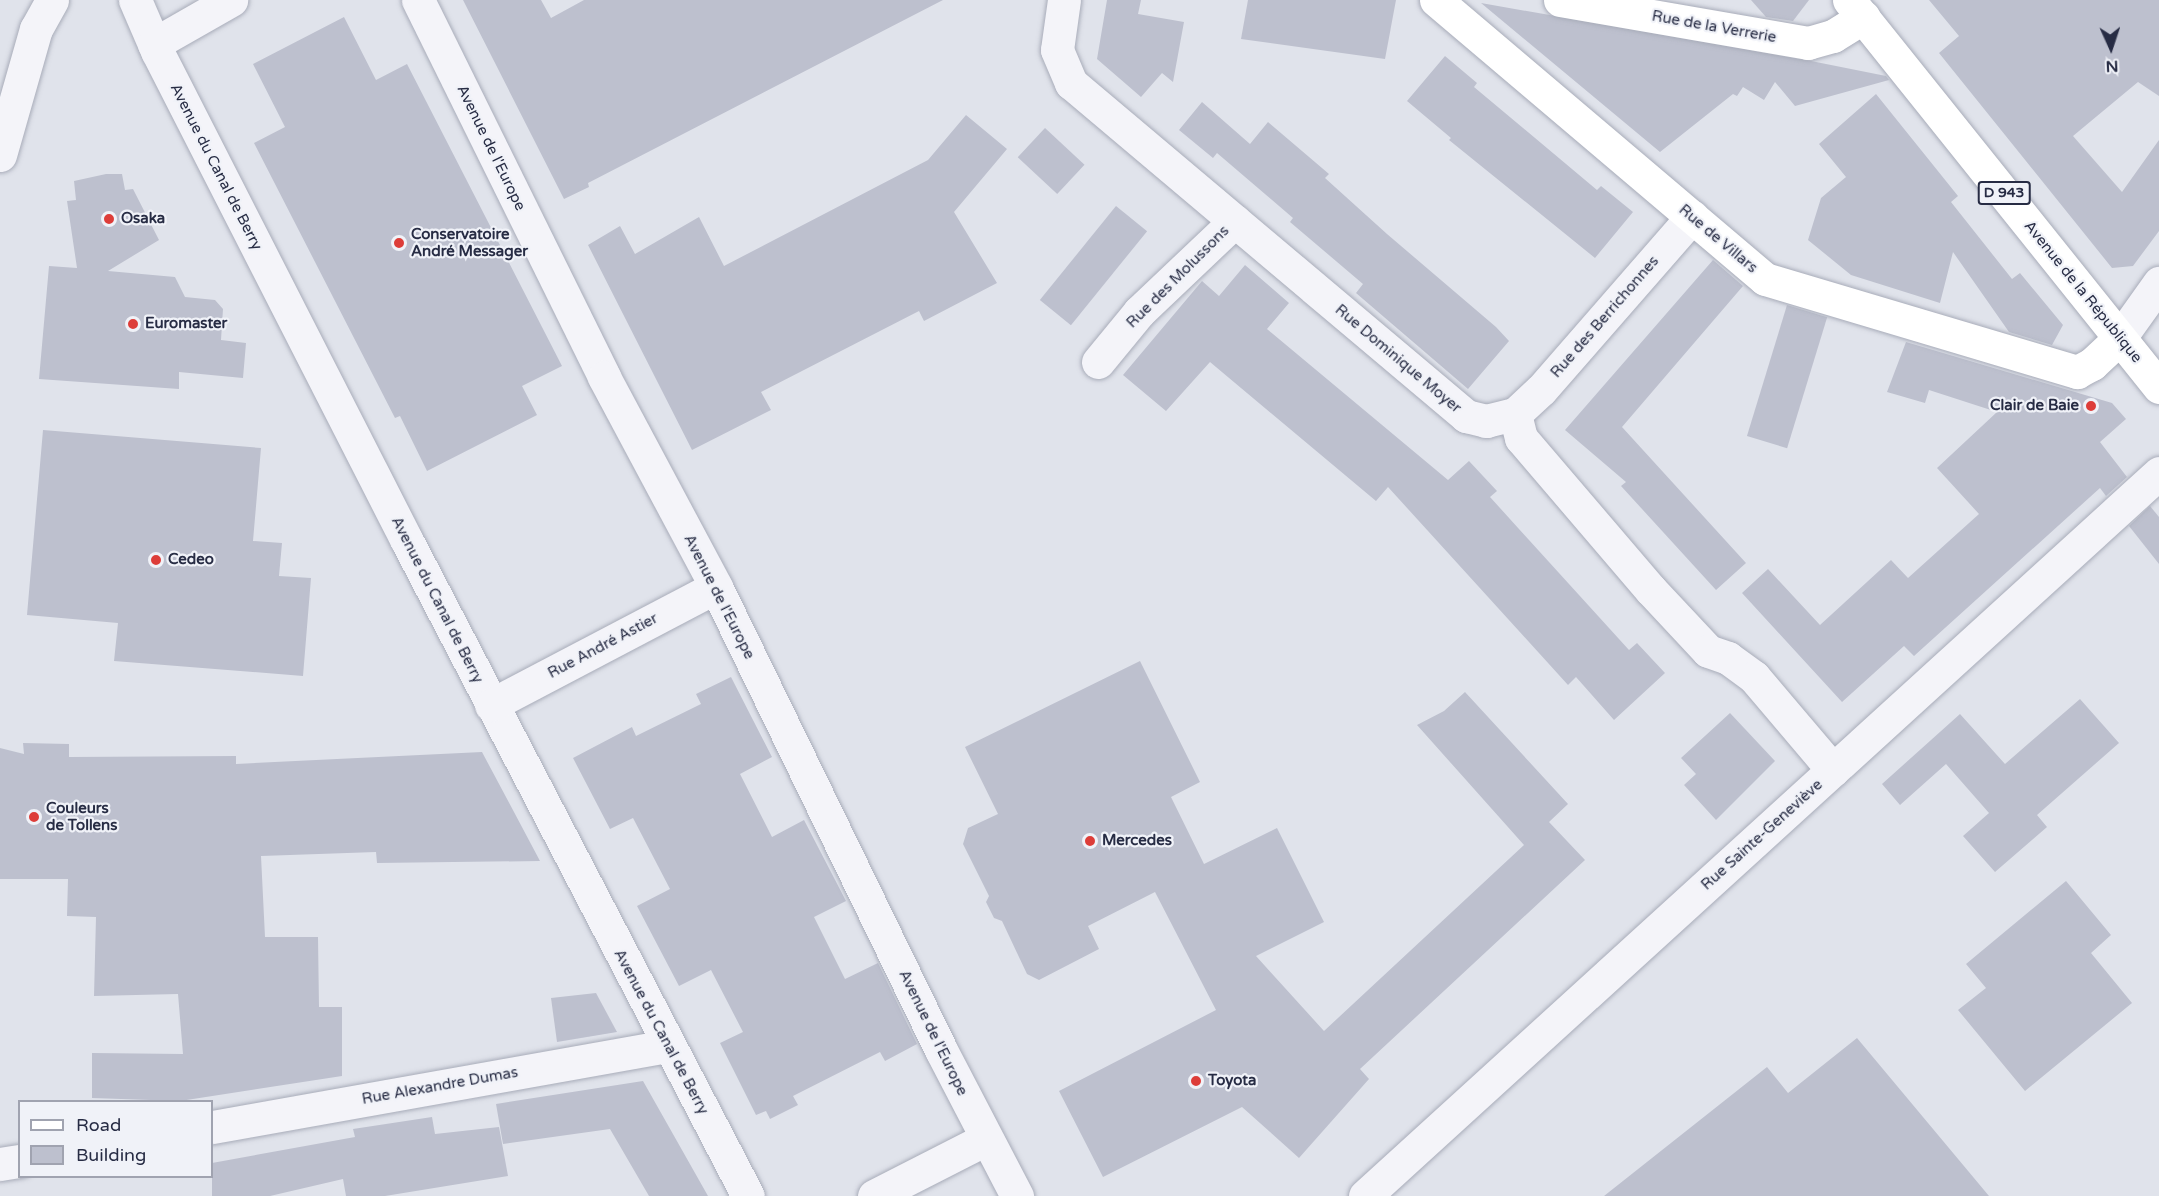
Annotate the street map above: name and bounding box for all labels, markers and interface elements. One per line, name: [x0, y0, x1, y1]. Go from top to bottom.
street label: Rue de la Verrerie: [1650, 7, 1778, 47]
north arrow: [2081, 18, 2141, 78]
text: N: [2105, 56, 2119, 76]
street label: Avenue du Canal de Berry: [166, 81, 266, 253]
street label: Avenue de l'Europe: [453, 82, 529, 214]
road number: D 943: [1977, 182, 2031, 204]
street label: Rue de Villars: [1675, 201, 1761, 277]
place label: Osaka: [121, 210, 165, 228]
marker: Osaka: [102, 212, 116, 226]
street label: Avenue de la République: [2020, 217, 2146, 367]
street label: Rue des Molussons: [1123, 222, 1233, 332]
place label: Conservatoire André Messager: [411, 225, 528, 260]
marker: Conservatoire André Messager: [392, 236, 406, 250]
street label: Rue des Berrichonnes: [1547, 252, 1663, 382]
street label: Rue Dominique Moyer: [1331, 301, 1465, 417]
place label: Euromaster: [145, 315, 227, 333]
marker: Euromaster: [126, 317, 140, 331]
place label: Clair de Baie: [1990, 397, 2079, 415]
marker: Clair de Baie: [2084, 399, 2098, 413]
street label: Avenue du Canal de Berry: [387, 514, 487, 686]
street label: Avenue de l'Europe: [680, 532, 758, 662]
place label: Cedeo: [168, 551, 214, 569]
marker: Cedeo: [149, 553, 163, 567]
street label: Rue André Astier: [545, 609, 661, 683]
street label: Rue Sainte-Geneviève: [1698, 776, 1826, 894]
place label: Couleurs de Tollens: [46, 799, 117, 834]
marker: Couleurs de Tollens: [27, 810, 41, 824]
place label: Mercedes: [1102, 832, 1172, 850]
marker: Mercedes: [1083, 834, 1097, 848]
street label: Avenue du Canal de Berry: [610, 946, 712, 1118]
street label: Avenue de l'Europe: [895, 967, 971, 1099]
street label: Rue Alexandre Dumas: [361, 1063, 519, 1109]
place label: Toyota: [1208, 1072, 1256, 1090]
marker: Toyota: [1189, 1074, 1203, 1088]
legend: [18, 1100, 213, 1178]
text: Road: [76, 1114, 121, 1136]
text: Building: [76, 1144, 146, 1166]

